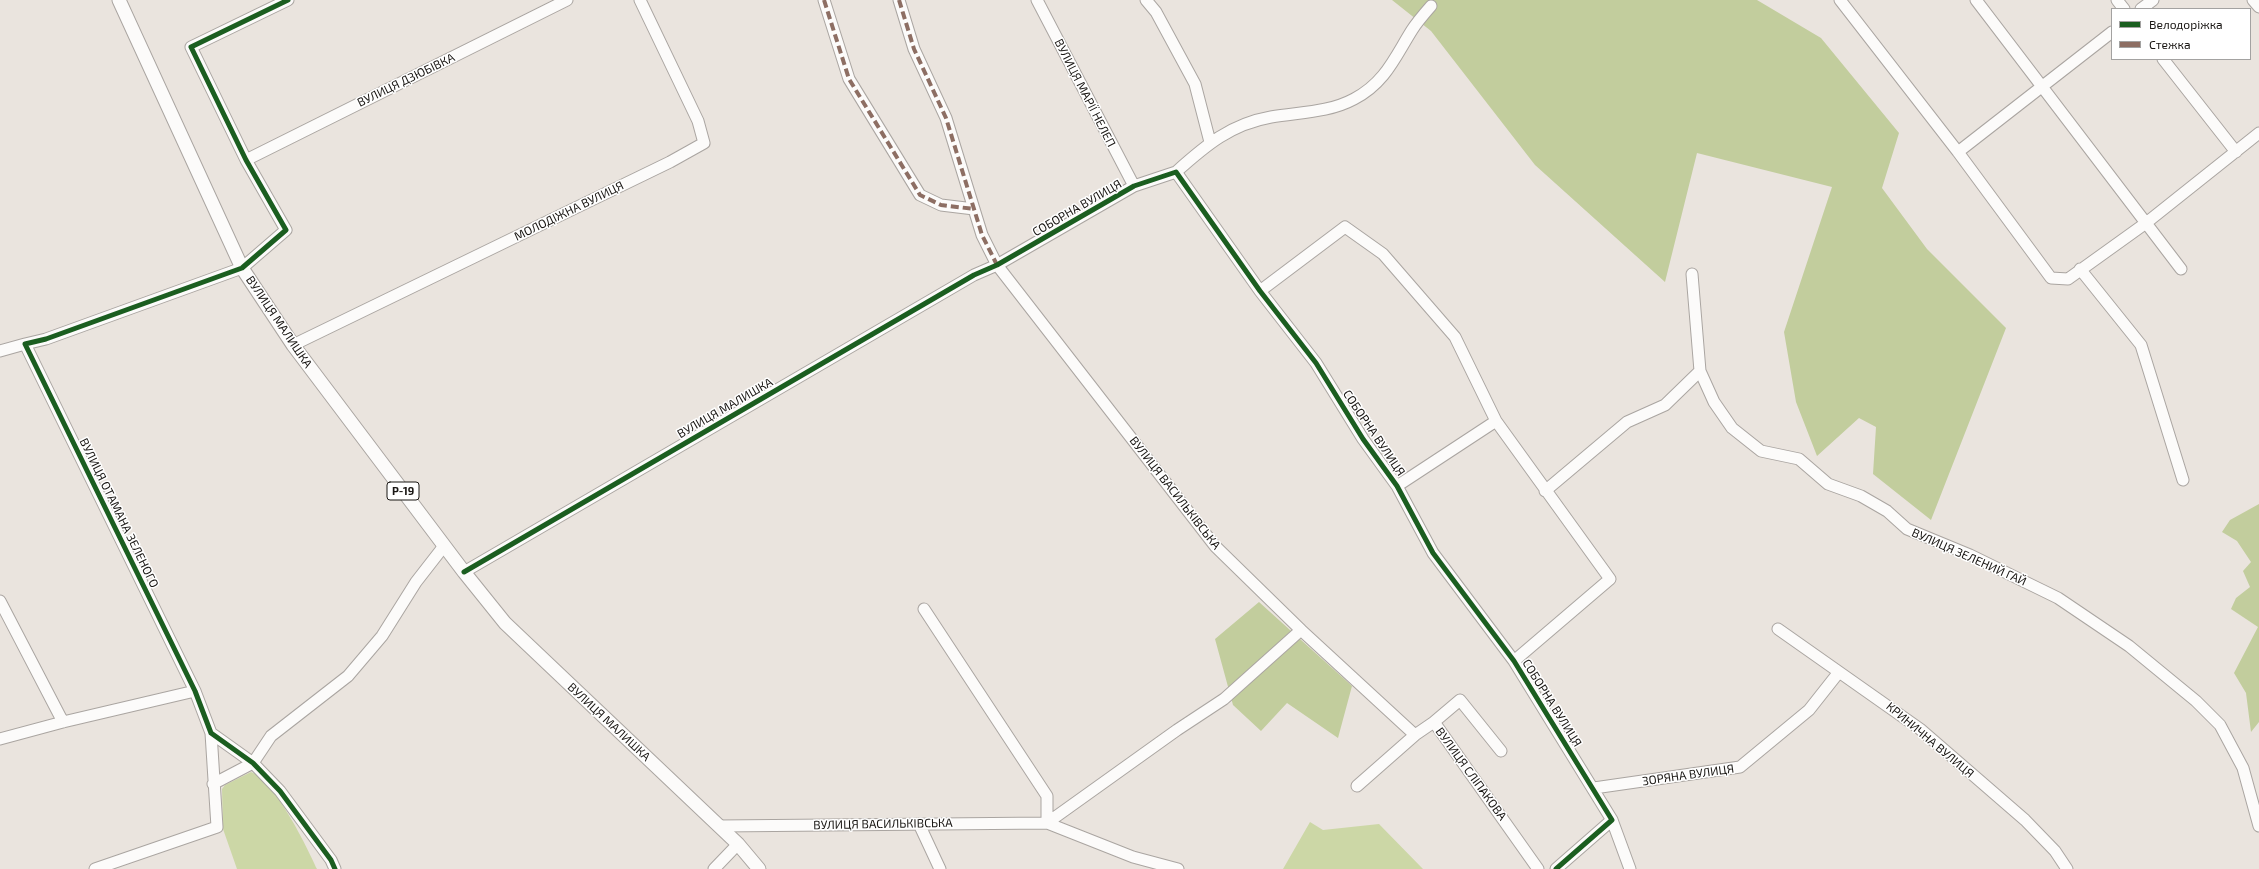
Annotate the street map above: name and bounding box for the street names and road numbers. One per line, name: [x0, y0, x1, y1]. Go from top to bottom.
street label: ВУЛИЦЯ МАРІЇ НЕЛЕП: [1051, 37, 1119, 149]
street label: ВУЛИЦЯ ДЗЮБІВКА: [355, 50, 457, 110]
street label: СОБОРНА ВУЛИЦЯ: [1030, 177, 1124, 239]
street label: МОЛОДІЖНА ВУЛИЦЯ: [512, 178, 626, 244]
street label: ВУЛИЦЯ МАЛИШКА: [243, 273, 315, 371]
street label: ВУЛИЦЯ МАЛИШКА: [675, 375, 775, 441]
street label: СОБОРНА ВУЛИЦЯ: [1340, 387, 1408, 479]
street label: ВУЛИЦЯ ВАСИЛЬКІВСЬКА: [1126, 434, 1224, 552]
street label: ВУЛИЦЯ ОТАМАНА ЗЕЛЕНОГО: [76, 436, 162, 590]
road number: Р-19: [387, 482, 419, 500]
street label: ВУЛИЦЯ ЗЕЛЕНИЙ ГАЙ: [1909, 525, 2029, 589]
street label: СОБОРНА ВУЛИЦЯ: [1519, 657, 1585, 749]
street label: ВУЛИЦЯ МАЛИШКА: [565, 680, 653, 764]
street label: КРИНИЧНА ВУЛИЦЯ: [1883, 699, 1977, 781]
street label: ВУЛИЦЯ СЛІПАКОВА: [1432, 725, 1510, 823]
street label: ЗОРЯНА ВУЛИЦЯ: [1641, 761, 1735, 789]
street label: ВУЛИЦЯ ВАСИЛЬКІВСЬКА: [813, 816, 953, 832]

